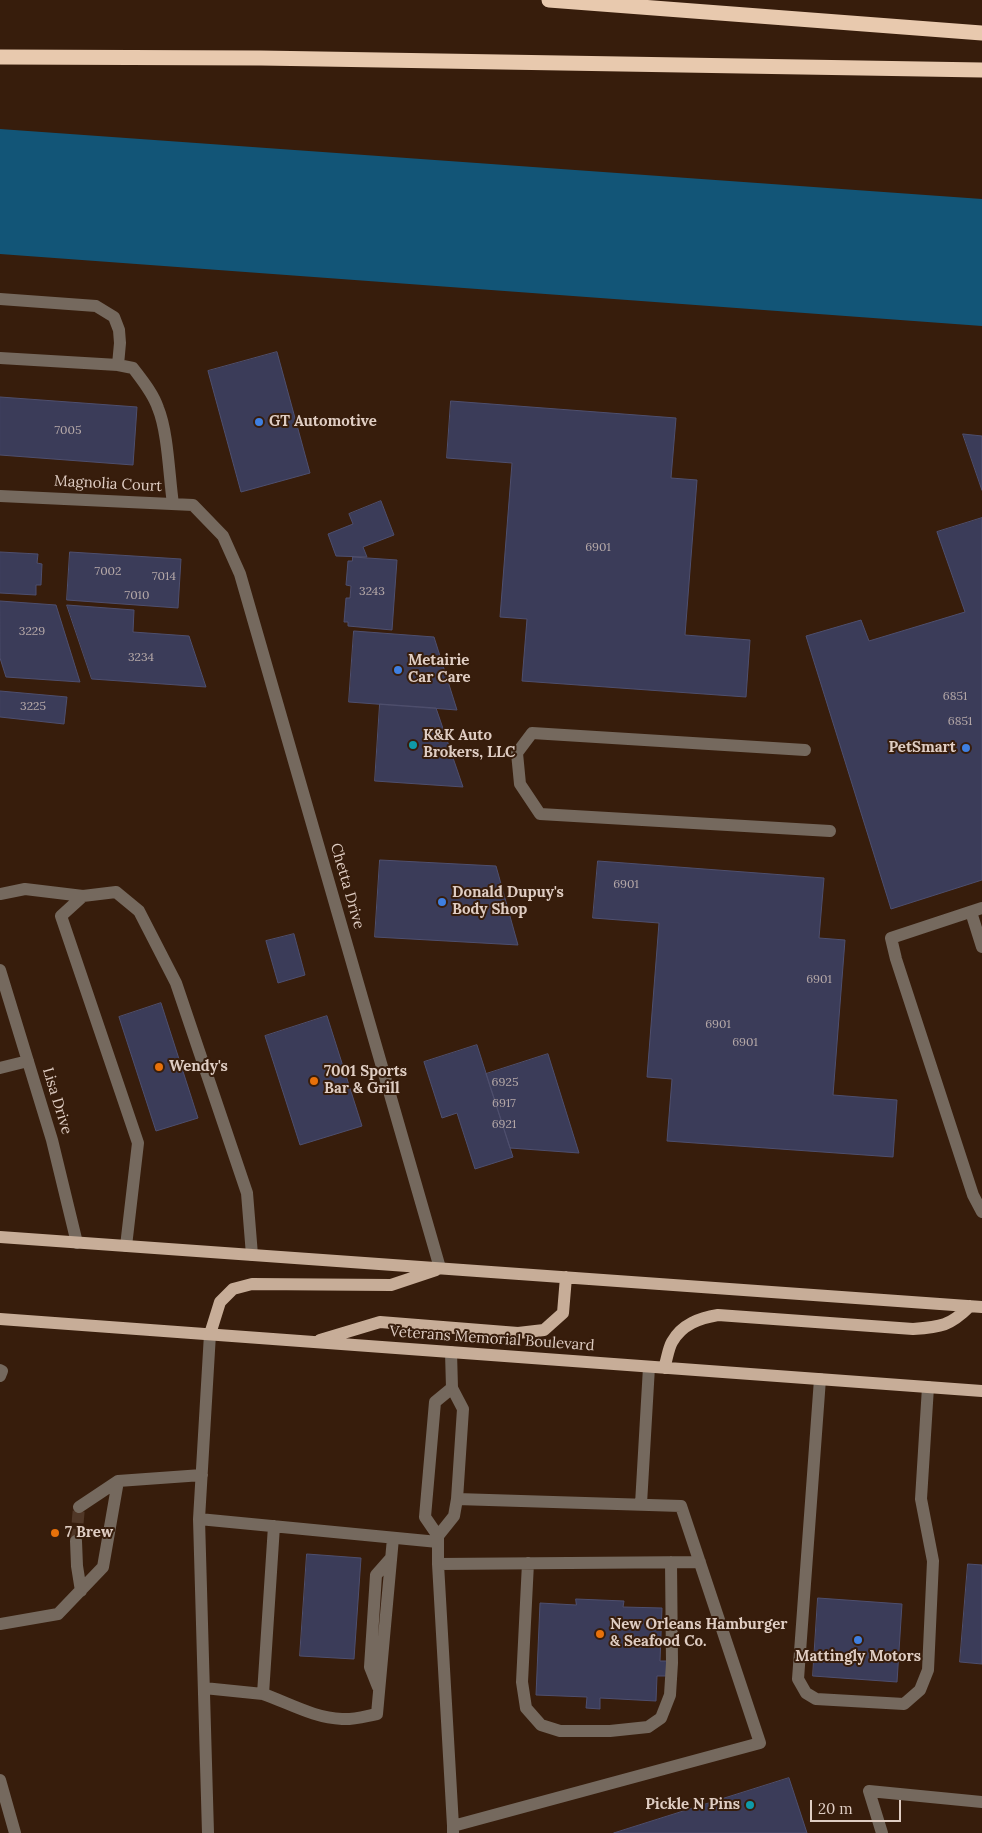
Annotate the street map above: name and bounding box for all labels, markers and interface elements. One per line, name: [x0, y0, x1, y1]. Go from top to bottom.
place label: GT Automotive: [269, 413, 377, 431]
marker: GT Automotive: [253, 416, 265, 428]
house number: 7005: [55, 424, 81, 438]
street label: Magnolia Court: [53, 472, 163, 496]
house number: 6901: [585, 541, 611, 555]
house number: 7002: [95, 565, 121, 579]
house number: 7014: [152, 570, 176, 584]
house number: 3243: [359, 585, 385, 599]
house number: 7010: [125, 589, 149, 603]
house number: 3229: [19, 625, 45, 639]
house number: 3234: [128, 651, 154, 665]
place label: Metairie Car Care: [408, 652, 471, 687]
marker: Metairie Car Care: [392, 664, 404, 676]
house number: 6851: [943, 690, 967, 704]
house number: 3225: [20, 700, 46, 714]
house number: 6851: [948, 715, 972, 729]
place label: K&K Auto Brokers, LLC: [423, 727, 515, 762]
marker: K&K Auto Brokers, LLC: [407, 739, 419, 751]
place label: PetSmart: [889, 739, 956, 757]
marker: PetSmart: [960, 742, 972, 754]
street label: Chetta Drive: [326, 841, 368, 931]
house number: 6901: [613, 878, 639, 892]
place label: Donald Dupuy's Body Shop: [452, 884, 564, 919]
marker: Donald Dupuy's Body Shop: [436, 896, 448, 908]
house number: 6901: [806, 973, 832, 987]
house number: 6901: [705, 1018, 731, 1032]
house number: 6901: [732, 1036, 758, 1050]
place label: Wendy's: [169, 1058, 228, 1076]
marker: Wendy's: [153, 1061, 165, 1073]
place label: 7001 Sports Bar & Grill: [324, 1063, 407, 1098]
street label: Lisa Drive: [38, 1065, 76, 1137]
marker: 7001 Sports Bar & Grill: [308, 1075, 320, 1087]
house number: 6925: [492, 1076, 518, 1090]
house number: 6917: [492, 1097, 516, 1111]
house number: 6921: [492, 1118, 516, 1132]
street label: Veterans Memorial Boulevard: [389, 1323, 595, 1355]
place label: 7 Brew: [65, 1524, 113, 1542]
marker: 7 Brew: [49, 1527, 61, 1539]
place label: New Orleans Hamburger & Seafood Co.: [610, 1616, 787, 1651]
marker: New Orleans Hamburger & Seafood Co.: [594, 1628, 606, 1640]
marker: Mattingly Motors: [852, 1634, 864, 1646]
place label: Mattingly Motors: [795, 1648, 921, 1666]
scale bar: [812, 1790, 903, 1822]
place label: Pickle N Pins: [645, 1796, 740, 1814]
marker: Pickle N Pins: [744, 1799, 756, 1811]
text: 20 m: [818, 1799, 853, 1818]

